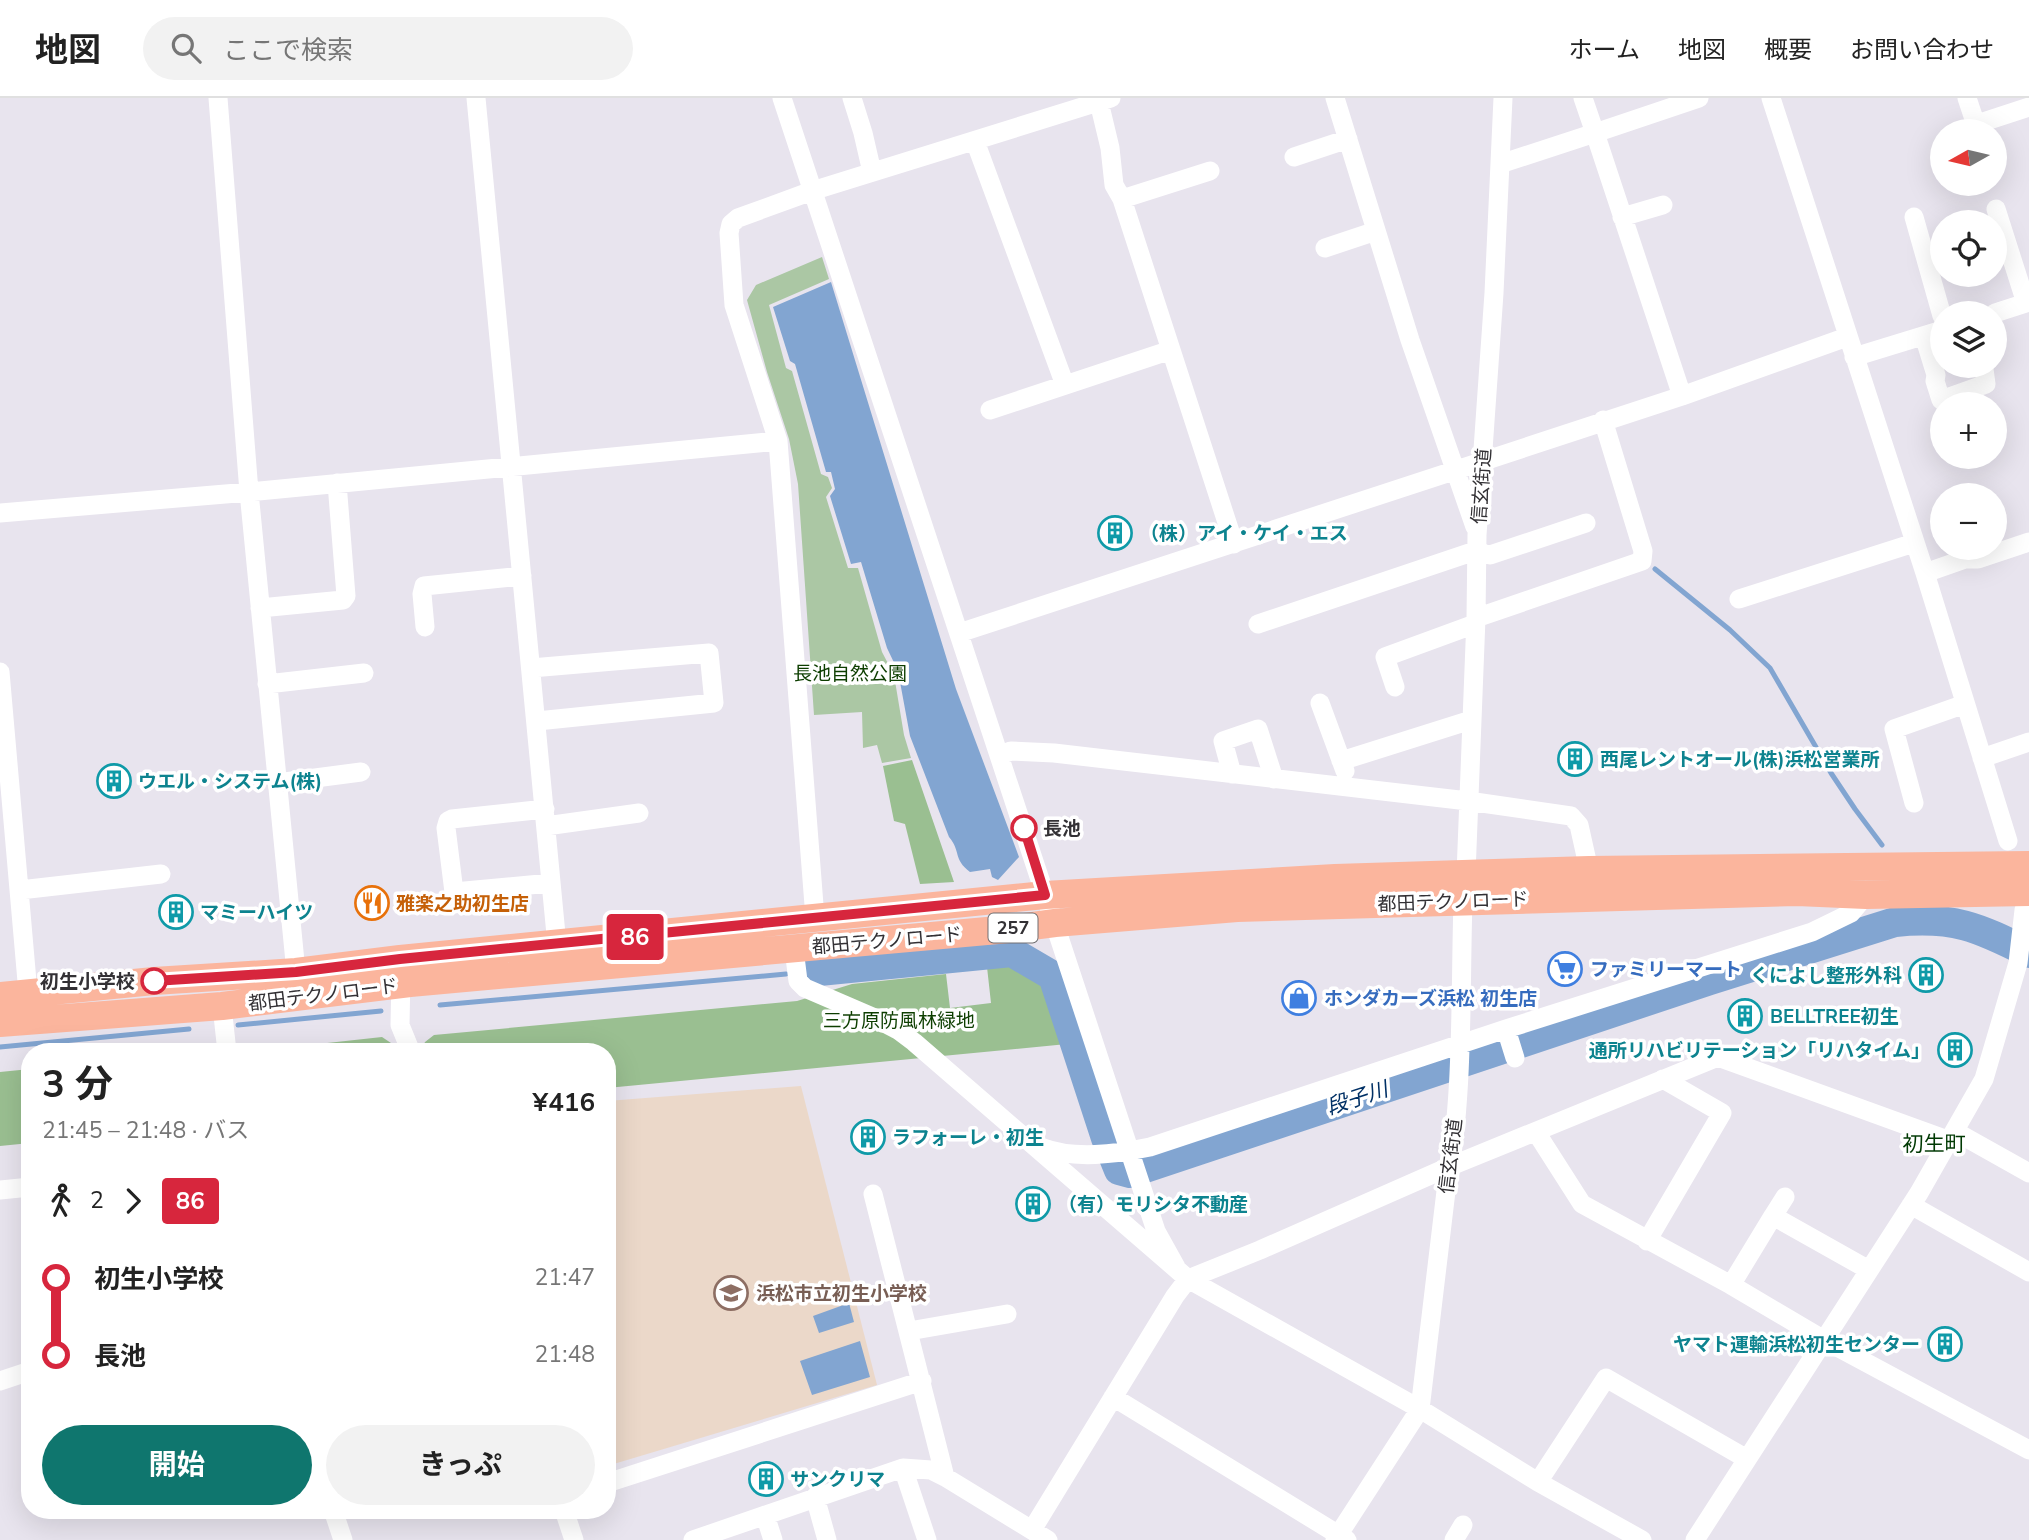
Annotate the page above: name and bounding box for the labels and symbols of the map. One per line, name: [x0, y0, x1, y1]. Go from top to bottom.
north arrow: [1930, 119, 2007, 196]
street label: 信玄街道: [1466, 447, 1498, 525]
building icon: （株）アイ・ケイ・エス: [1096, 514, 1134, 552]
place label: （株）アイ・ケイ・エス: [1140, 521, 1348, 547]
park label: 長池自然公園: [793, 661, 907, 687]
building icon: 西尾レントオール(株)浜松営業所: [1556, 740, 1594, 778]
place label: 西尾レントオール(株)浜松営業所: [1600, 747, 1880, 773]
building icon: ウエル・システム(株): [95, 762, 133, 800]
place label: ウエル・システム(株): [138, 769, 322, 795]
marker: 長池: [1011, 815, 1037, 841]
place label: 長池: [1043, 816, 1081, 842]
restaurant icon: 雅楽之助初生店: [353, 884, 391, 922]
street label: 都田テクノロード: [1377, 886, 1529, 918]
place label: 雅楽之助初生店: [396, 891, 529, 917]
building icon: マミーハイツ: [157, 893, 195, 931]
place label: マミーハイツ: [200, 900, 313, 926]
line badge: 86: [604, 914, 666, 960]
road number: 257: [988, 914, 1038, 942]
street label: 都田テクノロード: [811, 921, 963, 961]
supermarket icon: ファミリーマート: [1546, 950, 1584, 988]
building icon: くによし整形外科: [1907, 956, 1945, 994]
place label: ファミリーマート: [1590, 957, 1742, 983]
place label: くによし整形外科: [1750, 963, 1902, 989]
marker: 初生小学校: [141, 968, 167, 994]
place label: 初生小学校: [40, 969, 135, 995]
street label: 都田テクノロード: [247, 973, 400, 1017]
shop icon: ホンダカーズ浜松 初生店: [1280, 979, 1318, 1017]
place label: ホンダカーズ浜松 初生店: [1324, 986, 1537, 1012]
building icon: BELLTREE初生: [1726, 997, 1764, 1035]
place label: BELLTREE初生: [1770, 1004, 1899, 1030]
park label: 三方原防風林緑地: [823, 1008, 975, 1034]
building icon: 通所リハビリテーション「リハタイム」: [1936, 1031, 1974, 1069]
place label: 通所リハビリテーション「リハタイム」: [1589, 1038, 1930, 1064]
water label: 段子川: [1323, 1074, 1393, 1121]
street label: 信玄街道: [1433, 1117, 1469, 1195]
building icon: ラフォーレ・初生: [849, 1118, 887, 1156]
place label: ラフォーレ・初生: [892, 1125, 1044, 1151]
district label: 初生町: [1903, 1130, 1966, 1158]
building icon: （有）モリシタ不動産: [1014, 1185, 1052, 1223]
place label: （有）モリシタ不動産: [1058, 1192, 1248, 1218]
school or university icon: 浜松市立初生小学校: [712, 1274, 750, 1312]
place label: 浜松市立初生小学校: [756, 1281, 927, 1307]
building icon: ヤマト運輸浜松初生センター: [1926, 1325, 1964, 1363]
place label: ヤマト運輸浜松初生センター: [1673, 1332, 1920, 1358]
building icon: サンクリマ: [747, 1460, 785, 1498]
place label: サンクリマ: [790, 1467, 885, 1493]

